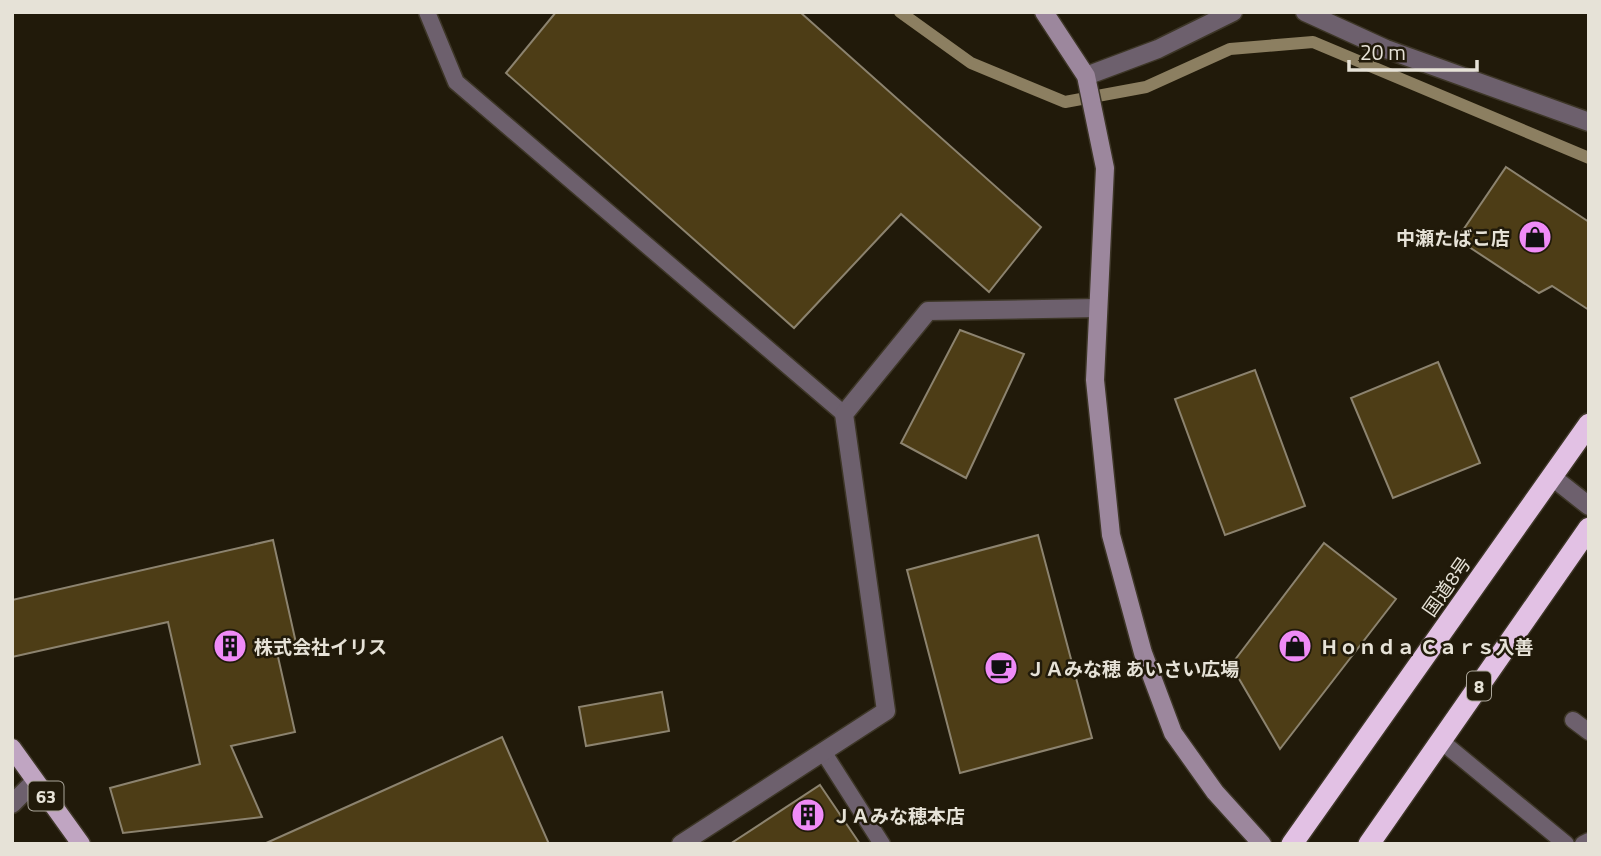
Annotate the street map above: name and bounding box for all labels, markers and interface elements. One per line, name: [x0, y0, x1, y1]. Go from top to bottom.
scale bar: [1349, 28, 1477, 72]
text: 20 m: [1360, 36, 1406, 68]
shop icon: 中瀬たばこ店: [1516, 218, 1554, 256]
place label: 中瀬たばこ店: [1396, 223, 1510, 252]
street label: 国道8号: [1415, 550, 1477, 622]
building icon: 株式会社イリス: [211, 627, 249, 665]
shop icon: Ｈｏｎｄａ Ｃａｒｓ入善: [1276, 627, 1314, 665]
place label: 株式会社イリス: [254, 632, 387, 661]
place label: Ｈｏｎｄａ Ｃａｒｓ入善: [1320, 632, 1533, 661]
cafe icon: ＪＡみな穂 あいさい広場: [982, 649, 1020, 687]
place label: ＪＡみな穂 あいさい広場: [1026, 654, 1239, 683]
road number: 8: [1467, 672, 1491, 700]
road number: 63: [28, 782, 64, 810]
building icon: ＪＡみな穂本店: [789, 796, 827, 834]
place label: ＪＡみな穂本店: [832, 801, 965, 830]

